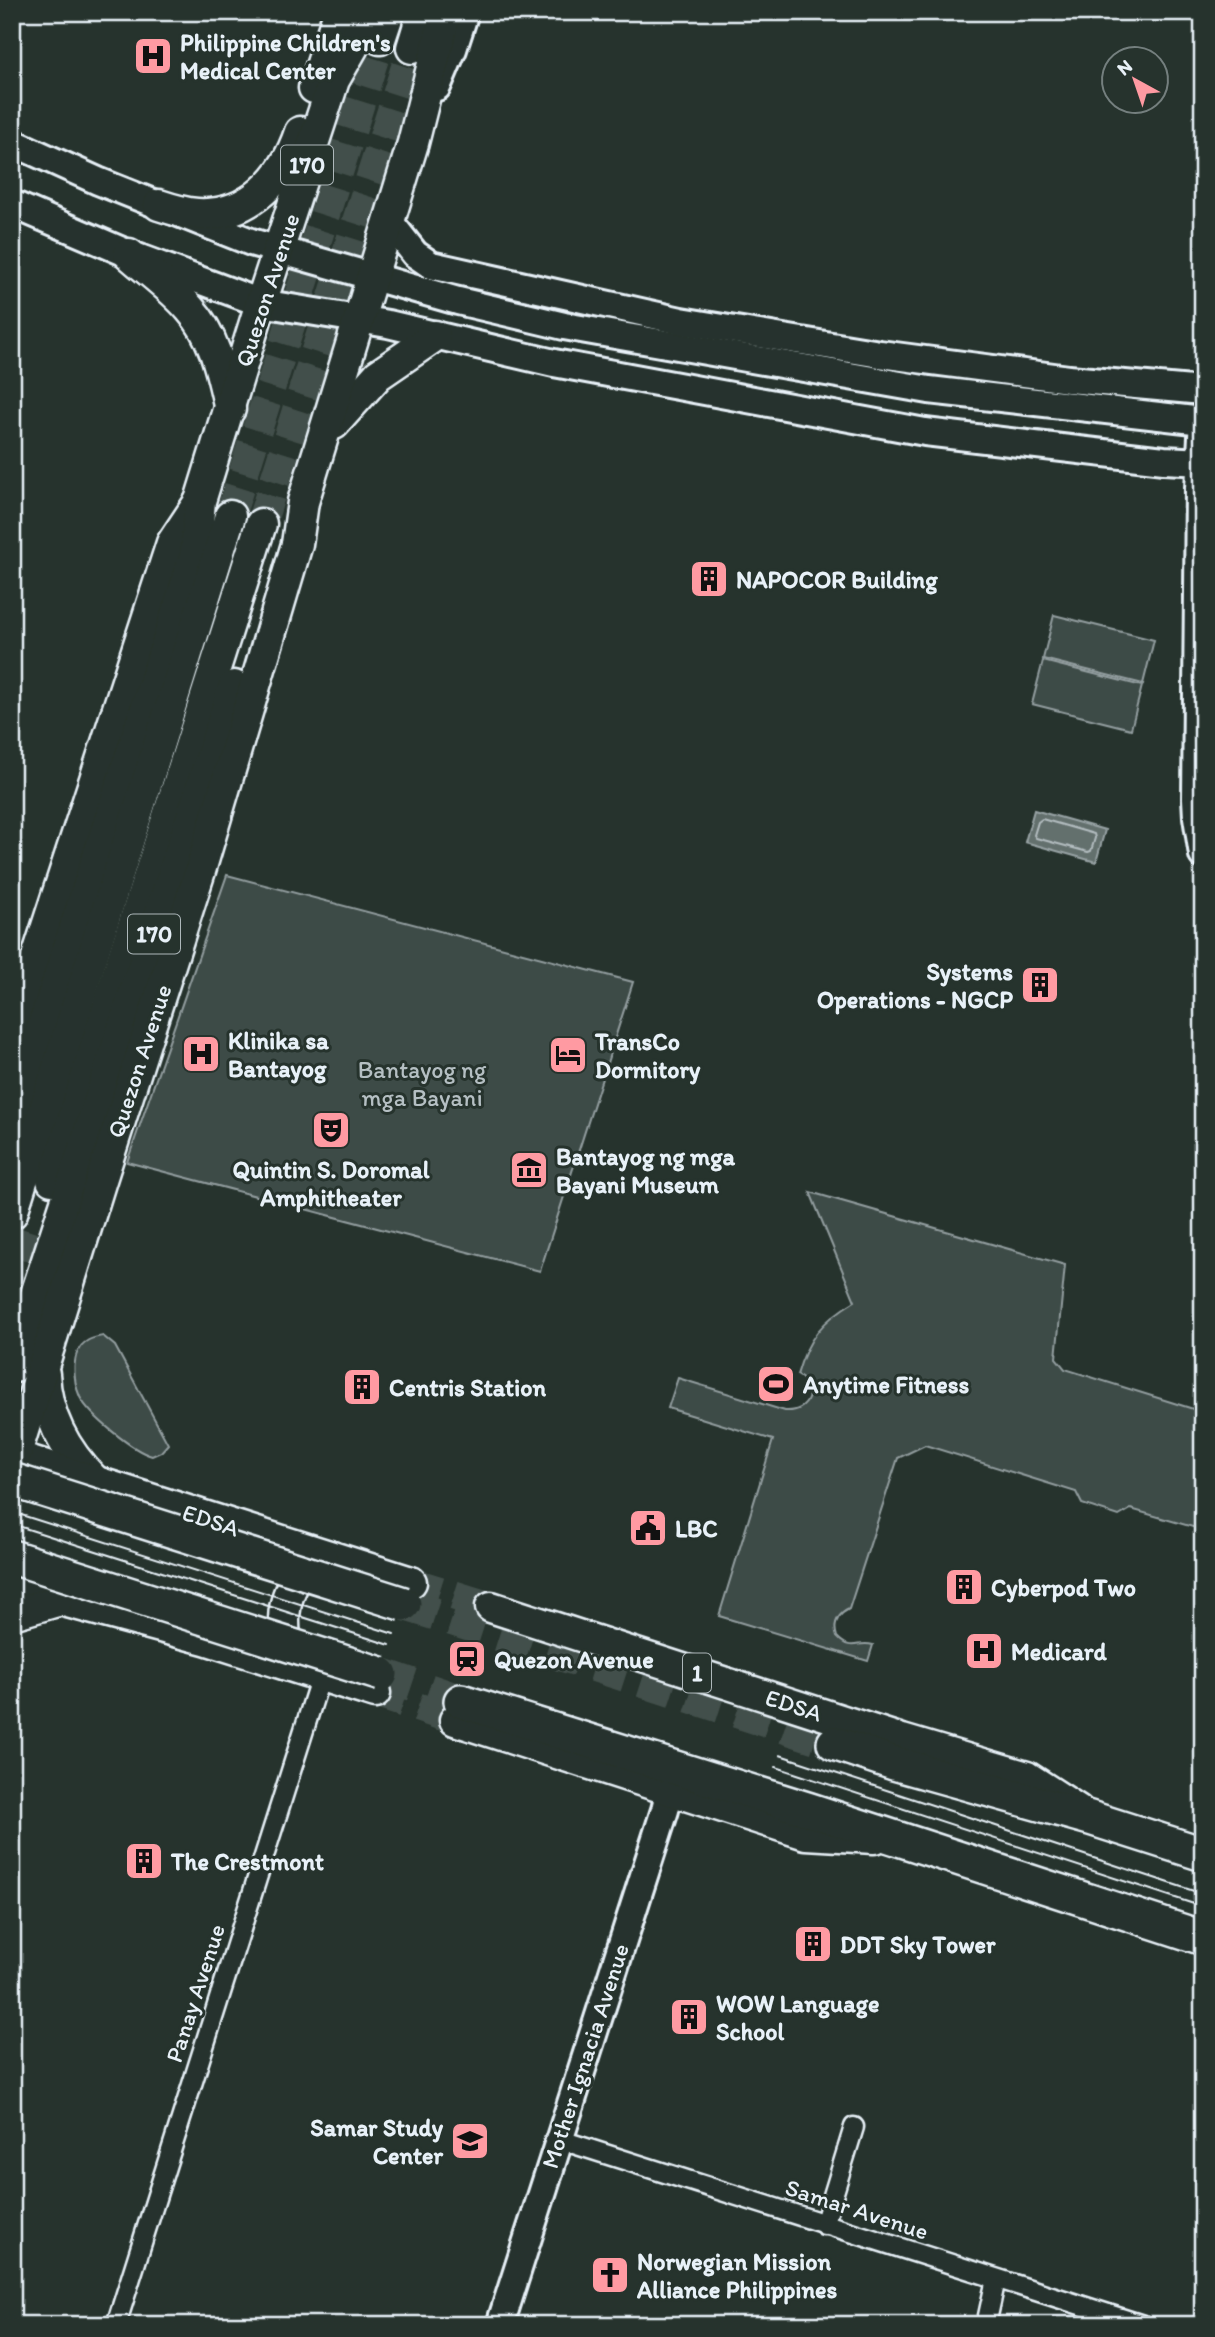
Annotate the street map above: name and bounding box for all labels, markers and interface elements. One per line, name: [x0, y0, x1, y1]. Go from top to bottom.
place label: Philippine Children's Medical Center: [180, 28, 391, 85]
hospital icon: Philippine Children's Medical Center: [132, 35, 174, 77]
north arrow: [1100, 46, 1170, 116]
text: N: [1112, 54, 1137, 80]
road number: 170: [281, 146, 333, 184]
street label: Quezon Avenue: [229, 210, 305, 370]
building icon: NAPOCOR Building: [688, 558, 730, 600]
place label: NAPOCOR Building: [736, 565, 938, 595]
road number: 170: [128, 914, 180, 953]
place label: Systems Operations - NGCP: [817, 957, 1013, 1015]
building icon: Systems Operations - NGCP: [1019, 964, 1061, 1006]
street label: Quezon Avenue: [101, 981, 177, 1141]
place label: Klinika sa Bantayog: [228, 1026, 329, 1084]
place label: TransCo Dormitory: [594, 1027, 701, 1085]
hospital icon: Klinika sa Bantayog: [180, 1033, 222, 1075]
hotel icon: TransCo Dormitory: [547, 1034, 589, 1076]
park label: Bantayog ng mga Bayani: [358, 1055, 487, 1112]
theatre icon: Quintin S. Doromal Amphitheater: [310, 1109, 352, 1151]
place label: Bantayog ng mga Bayani Museum: [556, 1142, 735, 1200]
museum icon: Bantayog ng mga Bayani Museum: [508, 1149, 550, 1191]
place label: Quintin S. Doromal Amphitheater: [232, 1155, 430, 1213]
sports icon: Anytime Fitness: [755, 1363, 797, 1405]
building icon: Centris Station: [341, 1366, 383, 1408]
place label: Anytime Fitness: [802, 1370, 969, 1400]
place label: Centris Station: [389, 1373, 546, 1402]
street label: EDSA: [179, 1497, 243, 1543]
public building icon: LBC: [627, 1507, 669, 1549]
place label: LBC: [675, 1514, 718, 1543]
building icon: Cyberpod Two: [943, 1566, 985, 1608]
place label: Cyberpod Two: [991, 1573, 1136, 1603]
hospital icon: Medicard: [963, 1630, 1005, 1672]
place label: Medicard: [1011, 1637, 1108, 1666]
station icon: Quezon Avenue: [446, 1638, 488, 1680]
place label: Quezon Avenue: [494, 1645, 654, 1674]
road number: 1: [683, 1654, 711, 1692]
street label: EDSA: [762, 1682, 826, 1728]
building icon: The Crestmont: [123, 1840, 165, 1882]
place label: The Crestmont: [170, 1847, 324, 1876]
street label: Panay Avenue: [159, 1920, 231, 2066]
building icon: DDT Sky Tower: [792, 1923, 834, 1965]
place label: DDT Sky Tower: [840, 1930, 996, 1960]
street label: Mother Ignacia Avenue: [535, 1940, 635, 2172]
place label: WOW Language School: [716, 1989, 879, 2046]
building icon: WOW Language School: [668, 1996, 710, 2038]
place label: Samar Study Center: [310, 2113, 444, 2170]
school or university icon: Samar Study Center: [449, 2120, 491, 2162]
street label: Samar Avenue: [782, 2172, 932, 2246]
place label: Norwegian Mission Alliance Philippines: [636, 2247, 837, 2305]
church icon: Norwegian Mission Alliance Philippines: [589, 2254, 631, 2296]

